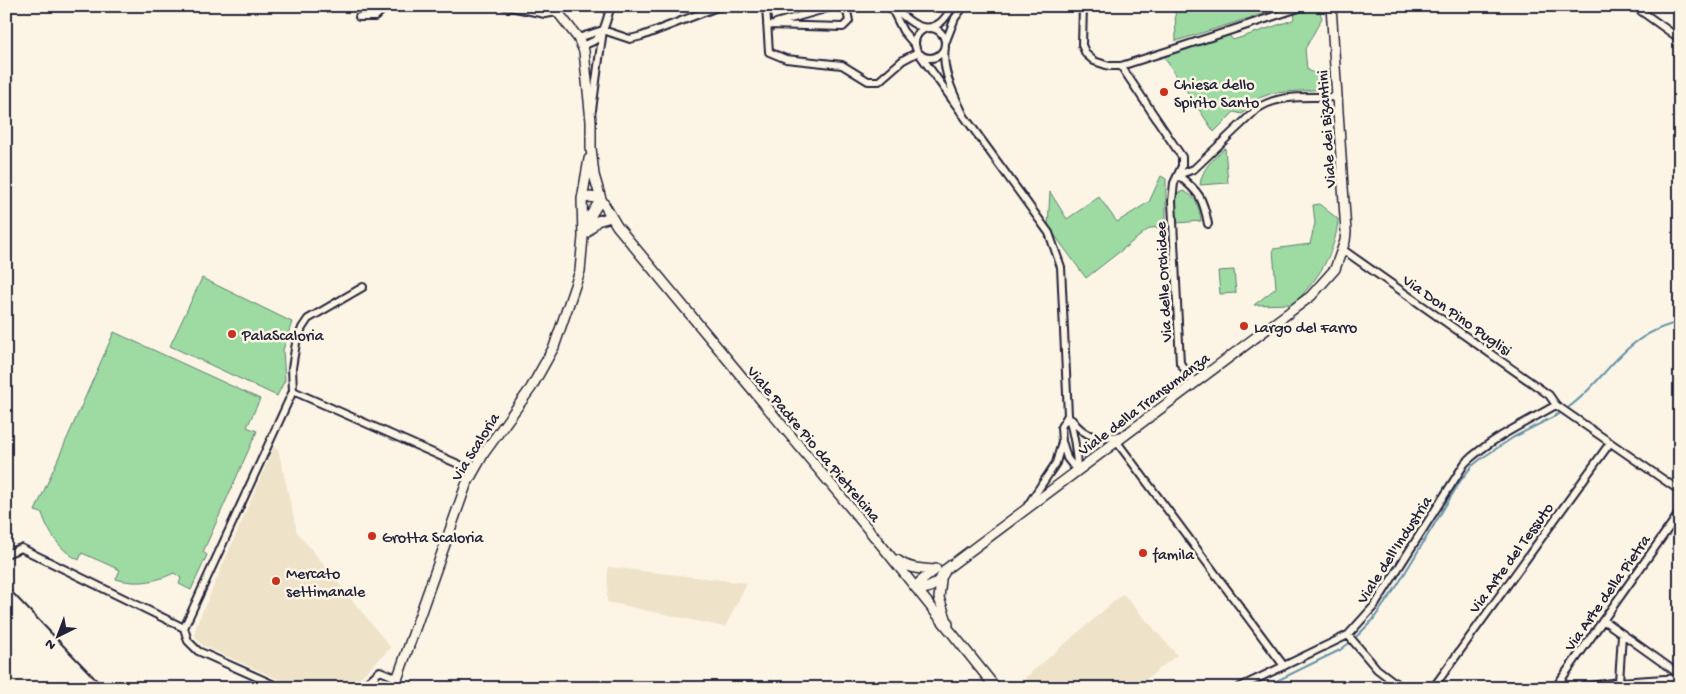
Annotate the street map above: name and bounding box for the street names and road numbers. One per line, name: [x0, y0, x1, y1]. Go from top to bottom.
street label: Viale dei Bizantini: [1315, 69, 1342, 189]
street label: Via delle Orchidee: [1153, 220, 1178, 343]
street label: Via Don Pino Puglisi: [1397, 272, 1514, 362]
street label: Viale della Transumanza: [1075, 349, 1215, 462]
street label: Viale Padre Pio da Pietrelcina: [741, 363, 884, 528]
street label: Via Scaloria: [448, 409, 506, 486]
street label: Viale dell'Industria: [1354, 493, 1438, 609]
street label: Via Arte del Tessuto: [1466, 500, 1559, 619]
street label: Via Arte della Pietra: [1561, 531, 1657, 657]

